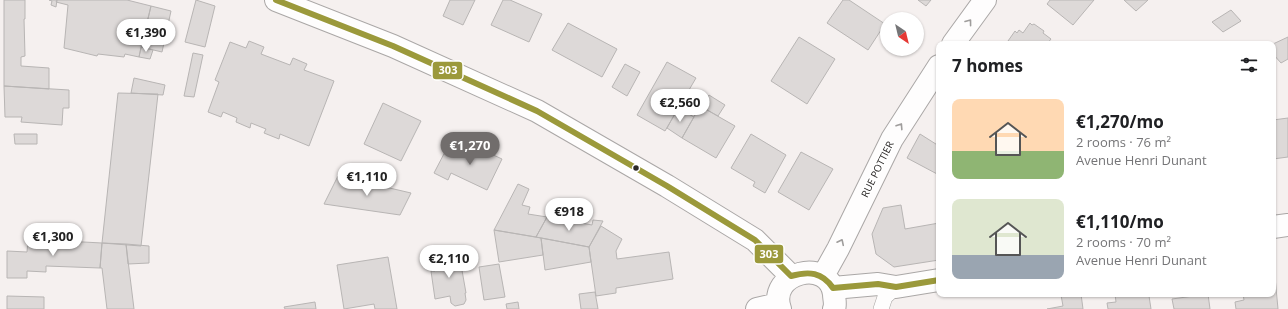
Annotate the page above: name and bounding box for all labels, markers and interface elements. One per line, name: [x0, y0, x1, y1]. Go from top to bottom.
north arrow: [880, 12, 924, 56]
map controls: [880, 12, 924, 56]
pin: €1,390: [113, 19, 179, 53]
one-way arrow: [964, 19, 971, 26]
text: €1,390: [126, 23, 166, 41]
text: 7 homes: [952, 54, 1023, 77]
icon: filters: [1238, 54, 1260, 76]
line badge: 303: [432, 61, 463, 80]
text: 303: [439, 62, 457, 77]
pin: €2,560: [647, 89, 713, 123]
text: €2,560: [660, 93, 700, 111]
text: €1,270/mo: [1076, 110, 1164, 133]
icon: home: [984, 115, 1032, 163]
one-way arrow: [895, 123, 903, 130]
pin: €1,270: [437, 132, 503, 166]
text: 2 rooms · 76 m²: [1076, 133, 1171, 151]
text: €1,270: [450, 136, 490, 154]
street label: RUE POTTIER: [857, 139, 897, 199]
text: Avenue Henri Dunant: [1076, 151, 1207, 169]
pin: €1,110: [334, 163, 400, 197]
unlabelled marker: [631, 163, 641, 173]
text: €1,110: [347, 167, 387, 185]
pin: €918: [545, 198, 593, 232]
text: €918: [554, 202, 584, 220]
text: €1,110/mo: [1076, 210, 1164, 233]
icon: home: [984, 215, 1032, 263]
pin: €1,300: [20, 223, 86, 257]
text: €1,300: [33, 227, 73, 245]
text: 2 rooms · 70 m²: [1076, 233, 1171, 251]
one-way arrow: [837, 238, 844, 246]
line badge: 303: [754, 244, 784, 264]
pin: €2,110: [416, 245, 482, 279]
text: 303: [760, 246, 778, 261]
text: €2,110: [429, 249, 469, 267]
text: Avenue Henri Dunant: [1076, 251, 1207, 269]

